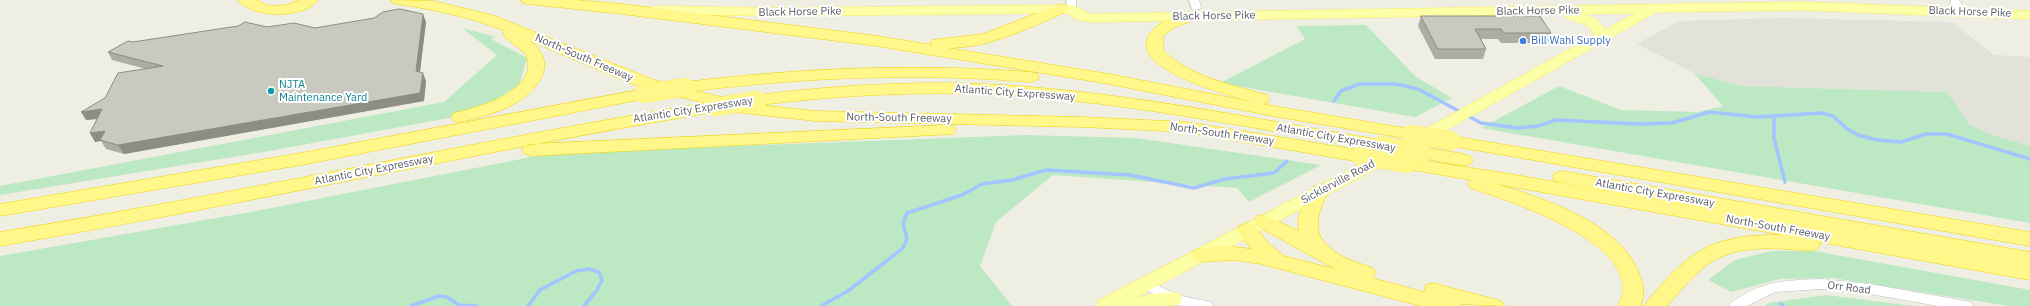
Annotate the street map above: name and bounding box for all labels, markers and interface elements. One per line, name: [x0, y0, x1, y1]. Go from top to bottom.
street label: Black Horse Pike: [1496, 4, 1580, 18]
street label: Black Horse Pike: [1928, 4, 2012, 20]
street label: Black Horse Pike: [758, 5, 842, 19]
street label: Black Horse Pike: [1172, 9, 1256, 23]
street label: North-South Freeway: [533, 31, 635, 85]
place label: Bill Wahl Supply: [1531, 34, 1611, 48]
marker: Bill Wahl Supply: [1518, 36, 1528, 46]
place label: NJTA Maintenance Yard: [279, 78, 367, 104]
street label: Atlantic City Expressway: [954, 82, 1076, 104]
marker: NJTA Maintenance Yard: [266, 86, 276, 96]
street label: Atlantic City Expressway: [632, 94, 754, 126]
street label: North-South Freeway: [846, 110, 952, 126]
street label: North-South Freeway: [1169, 120, 1275, 148]
street label: Atlantic City Expressway: [1275, 121, 1397, 155]
street label: Atlantic City Expressway: [313, 152, 435, 188]
street label: Sicklerville Road: [1299, 157, 1377, 207]
street label: Atlantic City Expressway: [1594, 176, 1716, 210]
street label: North-South Freeway: [1725, 212, 1831, 244]
street label: Orr Road: [1826, 279, 1872, 297]

